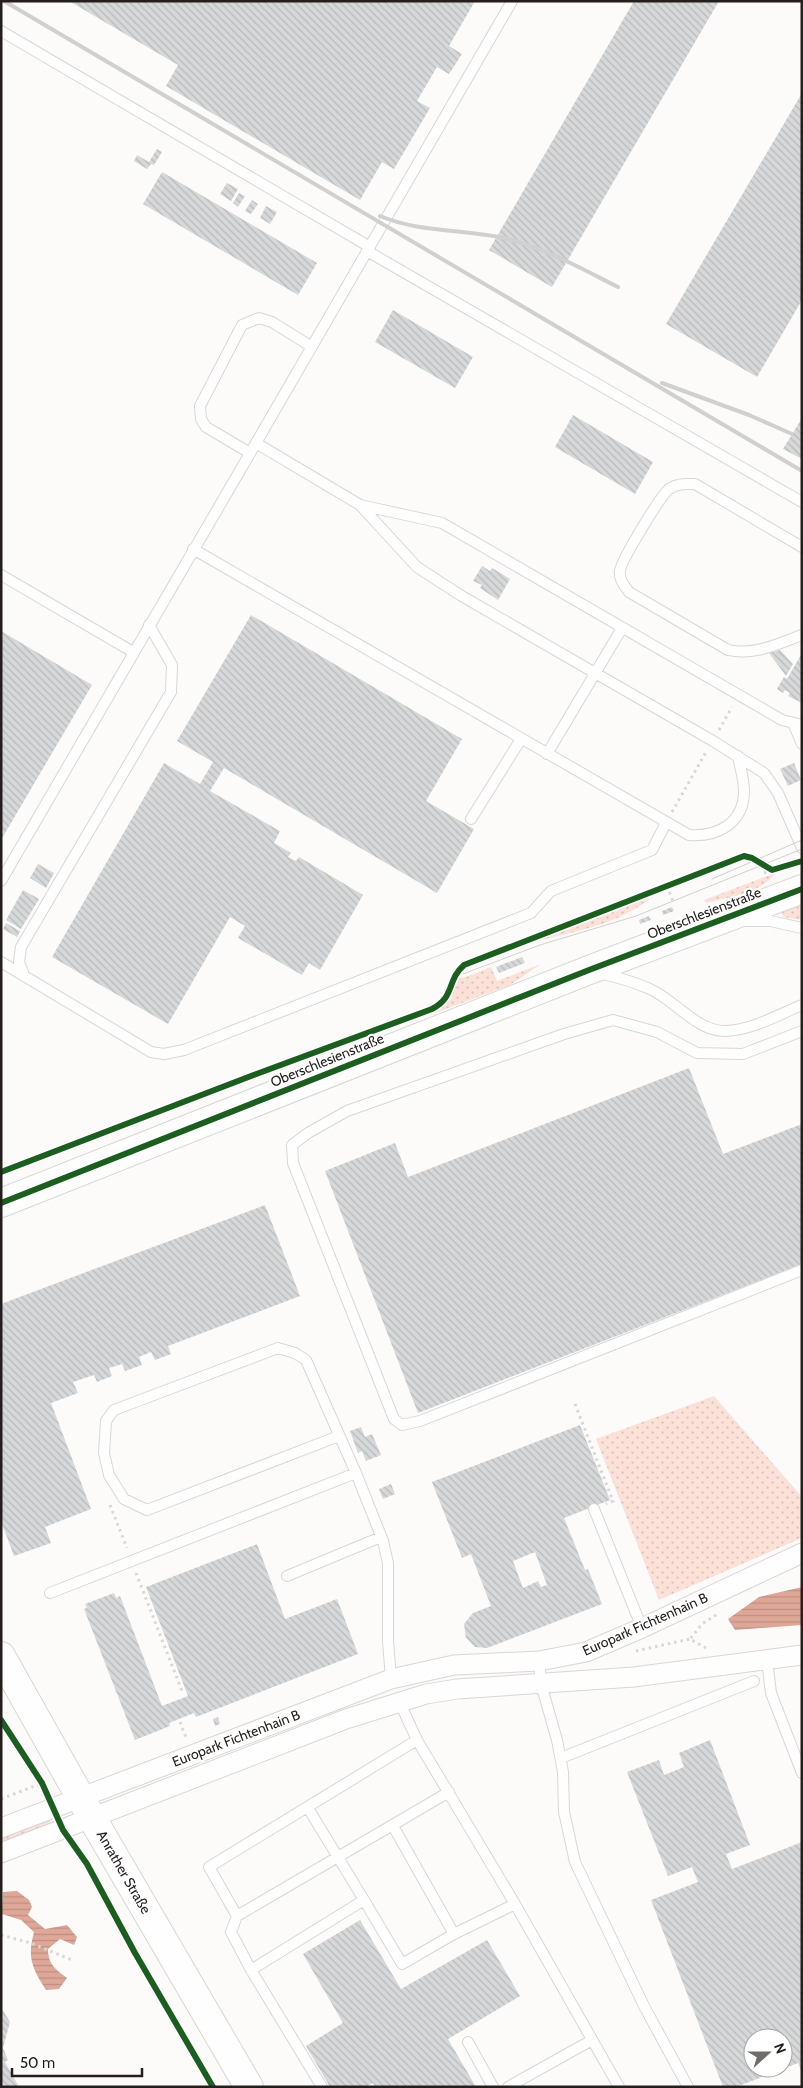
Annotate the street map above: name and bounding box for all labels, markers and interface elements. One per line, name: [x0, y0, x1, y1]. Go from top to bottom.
street label: Oberschlesienstraße: [644, 883, 764, 943]
street label: Oberschlesienstraße: [268, 1029, 386, 1091]
street label: Europark Fichtenhain B: [579, 1588, 711, 1660]
street label: Europark Fichtenhain B: [170, 1705, 302, 1771]
street label: Anrather Straße: [93, 1827, 155, 1917]
north arrow: [743, 2028, 793, 2078]
text: N: [770, 2040, 790, 2056]
scale bar: [12, 2046, 142, 2078]
text: 50 m: [20, 2054, 55, 2072]

